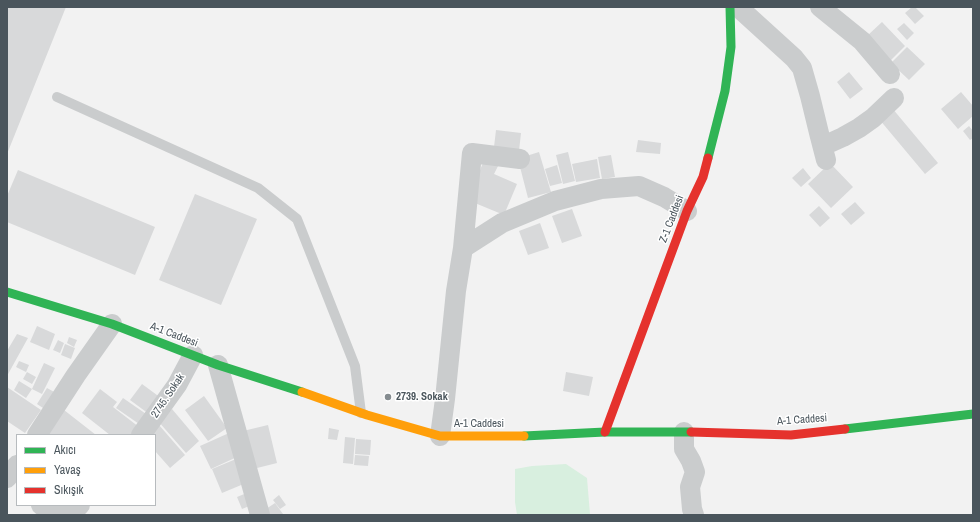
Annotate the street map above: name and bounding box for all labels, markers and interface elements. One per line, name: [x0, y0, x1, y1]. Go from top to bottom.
street label: Z-1 Caddesi: [657, 193, 687, 245]
street label: A-1 Caddesi: [148, 320, 200, 350]
street label: 2745. Sokak: [149, 372, 187, 420]
place label: 2739. Sokak: [396, 390, 448, 404]
marker: 2739. Sokak: [383, 392, 393, 402]
street label: A-1 Caddesi: [777, 412, 827, 428]
street label: A-1 Caddesi: [454, 417, 504, 431]
legend: [16, 434, 156, 506]
text: Akıcı: [54, 442, 76, 458]
text: Yavaş: [54, 462, 81, 478]
text: Sıkışık: [54, 482, 84, 498]

